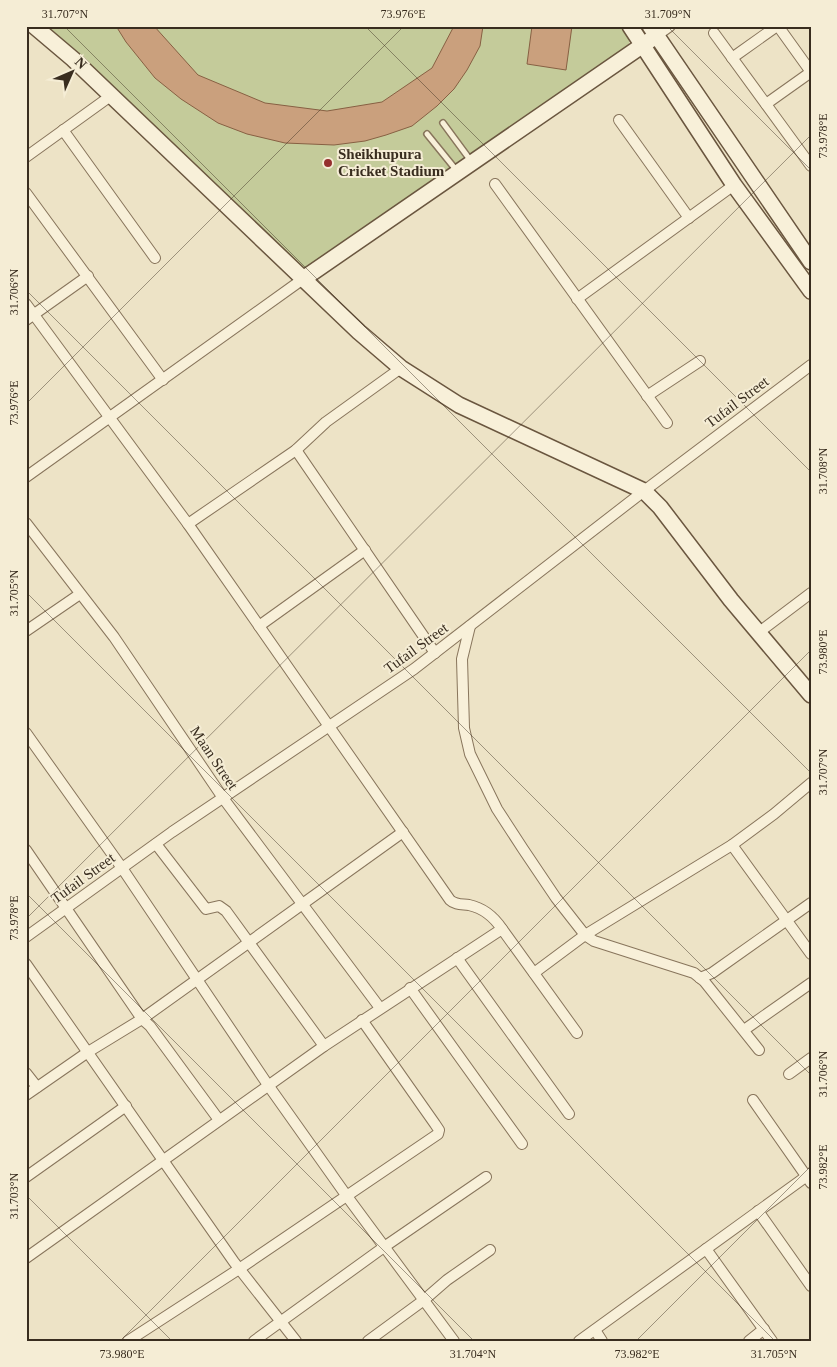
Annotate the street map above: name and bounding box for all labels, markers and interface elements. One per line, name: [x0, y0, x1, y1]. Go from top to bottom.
text: 31.707°N: [42, 7, 89, 21]
text: 73.976°E: [380, 7, 426, 21]
text: 31.709°N: [645, 7, 692, 21]
north arrow: [48, 48, 98, 98]
text: N: [72, 54, 90, 72]
text: 73.978°E: [816, 113, 830, 159]
place label: Sheikhupura Cricket Stadium: [338, 146, 445, 179]
marker: Sheikhupura Cricket Stadium: [322, 157, 334, 169]
text: 31.706°N: [7, 268, 21, 315]
street label: Tufail Street: [702, 373, 772, 431]
text: 73.976°E: [7, 380, 21, 426]
text: 31.708°N: [816, 447, 830, 494]
text: 31.705°N: [7, 569, 21, 616]
street label: Tufail Street: [381, 619, 452, 676]
text: 73.980°E: [816, 629, 830, 675]
street label: Maan Street: [187, 723, 241, 793]
text: 31.707°N: [816, 748, 830, 795]
street label: Tufail Street: [48, 849, 119, 906]
text: 73.978°E: [7, 895, 21, 941]
text: 31.706°N: [816, 1050, 830, 1097]
text: 73.982°E: [816, 1144, 830, 1190]
text: 31.703°N: [7, 1172, 21, 1219]
text: 73.980°E: [99, 1347, 145, 1361]
text: 31.704°N: [450, 1347, 497, 1361]
text: 73.982°E: [614, 1347, 660, 1361]
text: 31.705°N: [751, 1347, 798, 1361]

